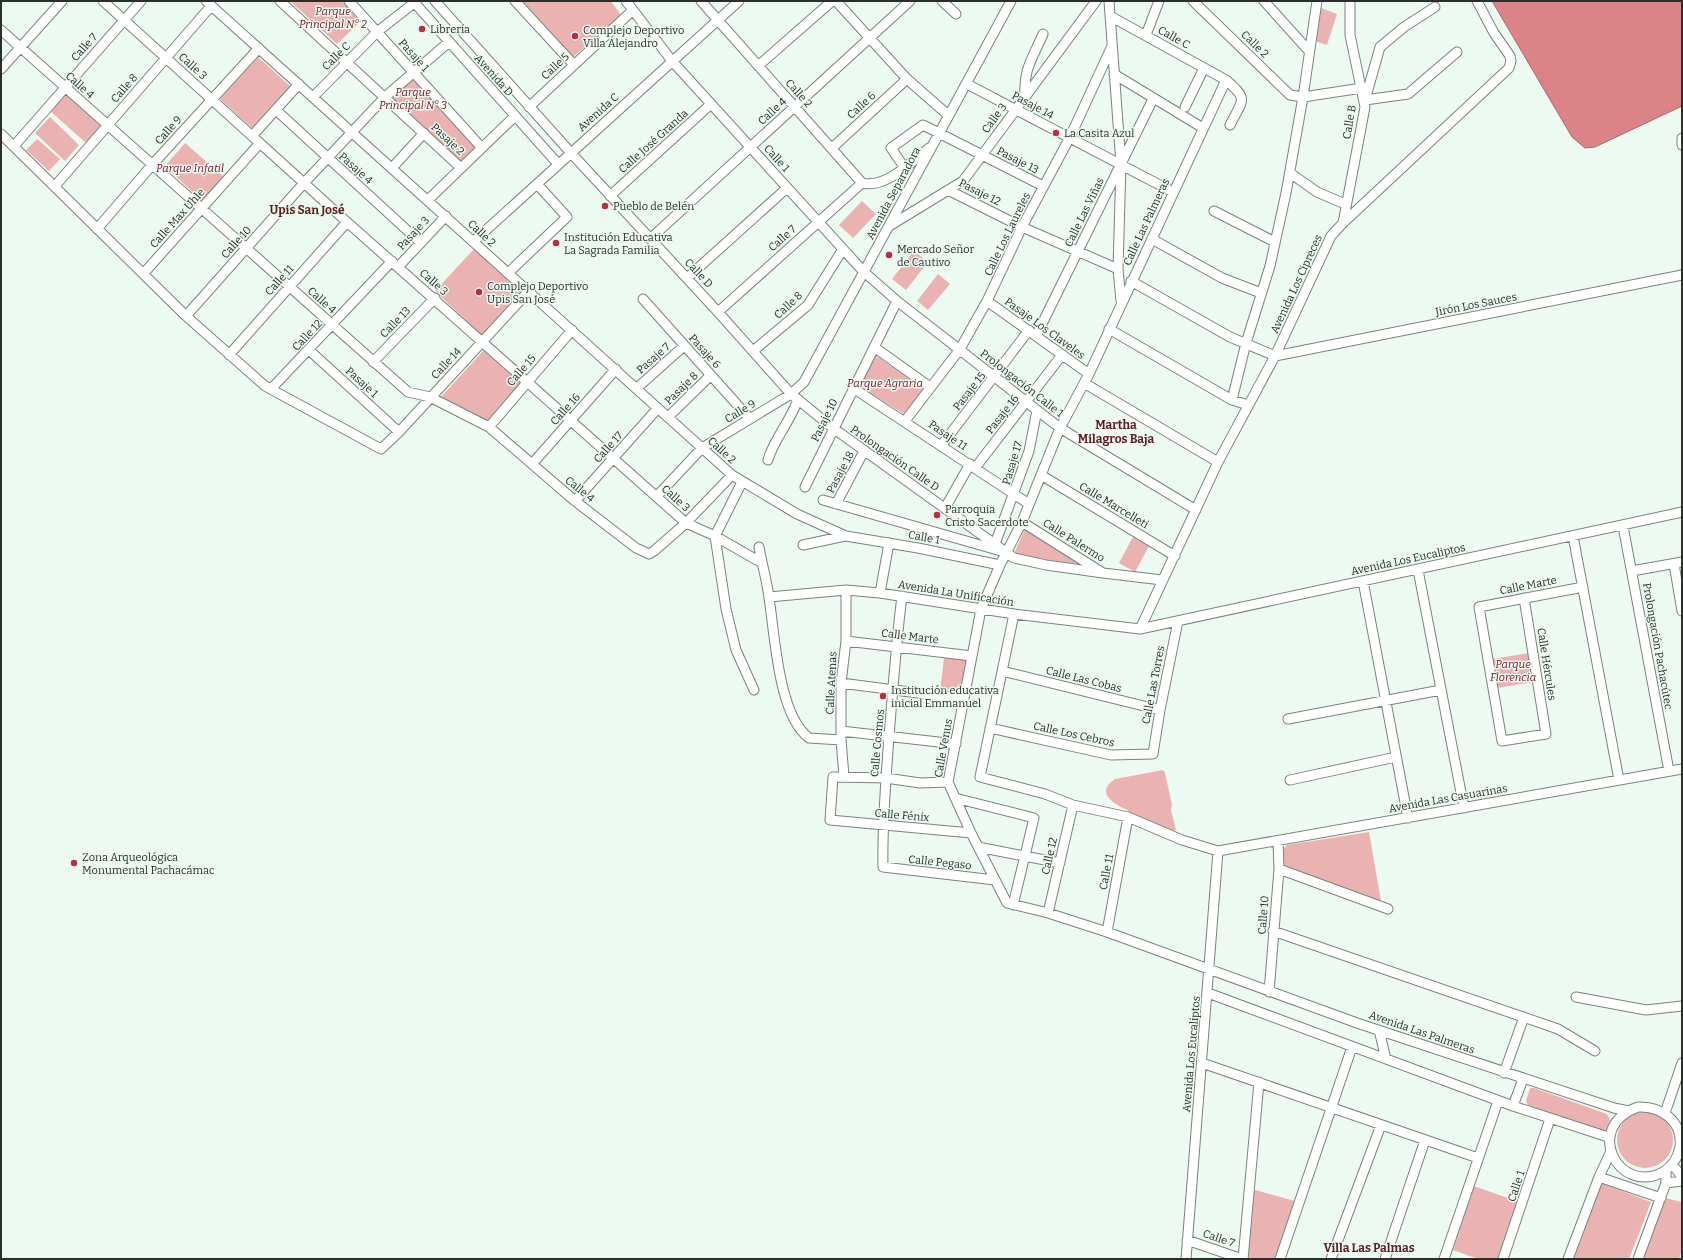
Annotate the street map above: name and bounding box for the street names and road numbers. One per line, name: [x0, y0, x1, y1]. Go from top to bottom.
street label: Calle C: [1155, 23, 1192, 51]
street label: Calle 2: [1238, 28, 1271, 61]
street label: Calle 7: [69, 30, 101, 64]
street label: Pasaje 1: [396, 36, 432, 75]
street label: Calle C: [320, 40, 353, 73]
street label: Calle 3: [176, 50, 210, 82]
street label: Calle 5: [539, 50, 572, 82]
street label: Avenida D: [472, 52, 516, 99]
street label: Calle 4: [63, 69, 97, 102]
street label: Calle 8: [108, 71, 140, 105]
street label: Calle 2: [783, 77, 815, 110]
street label: Calle 6: [845, 89, 878, 122]
street label: Pasaje 14: [1010, 89, 1056, 122]
street label: Avenida C: [575, 91, 622, 134]
street label: Calle 4: [756, 95, 790, 128]
street label: Calle 3: [979, 101, 1010, 136]
street label: Calle B: [1340, 104, 1359, 140]
street label: Calle José Granda: [616, 107, 691, 176]
street label: Calle 9: [152, 113, 185, 147]
street label: Pasaje 2: [428, 121, 467, 158]
street label: Calle 1: [761, 142, 792, 175]
street label: Pasaje 13: [995, 144, 1041, 177]
street label: Avenida Separadora: [864, 145, 923, 242]
street label: Pasaje 4: [336, 150, 376, 187]
street label: Calle Las Viñas: [1062, 175, 1107, 249]
street label: Pasaje 12: [957, 176, 1003, 209]
street label: Calle Las Palmeras: [1121, 177, 1172, 268]
street label: Calle Max Uhle: [147, 186, 208, 251]
street label: Calle Los Laureles: [982, 190, 1033, 278]
street label: Pasaje 3: [395, 214, 432, 253]
street label: Calle 2: [465, 217, 498, 250]
street label: Calle 7: [766, 222, 799, 254]
street label: Calle 10: [219, 224, 254, 261]
street label: Avenida Los Cipreces: [1268, 233, 1325, 336]
street label: Calle D: [682, 256, 716, 291]
street label: Calle 11: [262, 262, 297, 298]
street label: Calle 3: [417, 266, 451, 298]
street label: Calle 4: [305, 284, 339, 317]
street label: Calle 8: [771, 289, 805, 322]
street label: Jirón Los Sauces: [1433, 290, 1518, 319]
street label: Pasaje Los Claveles: [1002, 295, 1087, 362]
street label: Calle 13: [377, 304, 413, 341]
street label: Calle 12: [290, 317, 325, 354]
street label: Pasaje 6: [686, 332, 723, 371]
street label: Pasaje 7: [634, 340, 673, 377]
street label: Calle 14: [429, 344, 465, 382]
street label: Prolongación Calle 1: [977, 347, 1066, 420]
street label: Calle 15: [504, 352, 539, 389]
street label: Pasaje 1: [343, 364, 381, 401]
street label: Pasaje 8: [662, 369, 701, 407]
street label: Pasaje 15: [950, 369, 988, 413]
street label: Calle 16: [548, 391, 583, 428]
street label: Pasaje 16: [983, 392, 1022, 436]
street label: Calle 9: [722, 397, 758, 426]
street label: Pasaje 10: [808, 397, 840, 444]
street label: Pasaje 11: [926, 418, 970, 453]
street label: Prolongación Calle D: [848, 423, 942, 494]
street label: Calle 17: [591, 429, 626, 466]
street label: Calle 2: [705, 434, 738, 466]
street label: Pasaje 17: [1000, 439, 1025, 486]
street label: Pasaje 18: [824, 449, 857, 496]
street label: Calle 4: [562, 474, 597, 505]
street label: Calle Marcelleti: [1077, 480, 1151, 532]
street label: Calle 3: [659, 482, 693, 514]
street label: Calle Palermo: [1040, 516, 1107, 565]
street label: Calle 1: [907, 528, 941, 547]
street label: Avenida Los Eucaliptos: [1350, 541, 1467, 578]
street label: Calle Marte: [1498, 574, 1558, 597]
street label: Avenida La Unificación: [897, 578, 1015, 609]
street label: Prolongación Pachacútec: [1640, 582, 1675, 711]
street label: Calle Marte: [880, 627, 939, 646]
street label: Calle Hércules: [1534, 627, 1559, 701]
street label: Calle Las Torres: [1140, 645, 1167, 725]
street label: Calle Atenas: [823, 651, 840, 715]
street label: Calle Las Cobas: [1045, 664, 1123, 695]
street label: Calle Cosmos: [868, 709, 887, 777]
street label: Calle Venus: [932, 718, 955, 778]
street label: Calle Los Cebros: [1032, 720, 1116, 749]
street label: Avenida Las Casuarinas: [1388, 782, 1508, 815]
street label: Calle Fénix: [874, 807, 930, 824]
street label: Calle 12: [1039, 836, 1060, 876]
street label: Calle 11: [1097, 852, 1116, 891]
street label: Calle Pegaso: [908, 853, 972, 872]
street label: Calle 10: [1255, 895, 1272, 935]
street label: Avenida Los Eucaliptos: [1180, 995, 1203, 1113]
street label: Avenida Las Palmeras: [1367, 1008, 1476, 1057]
street label: Calle 1: [1505, 1168, 1528, 1203]
street label: Calle 7: [1201, 1227, 1237, 1250]

